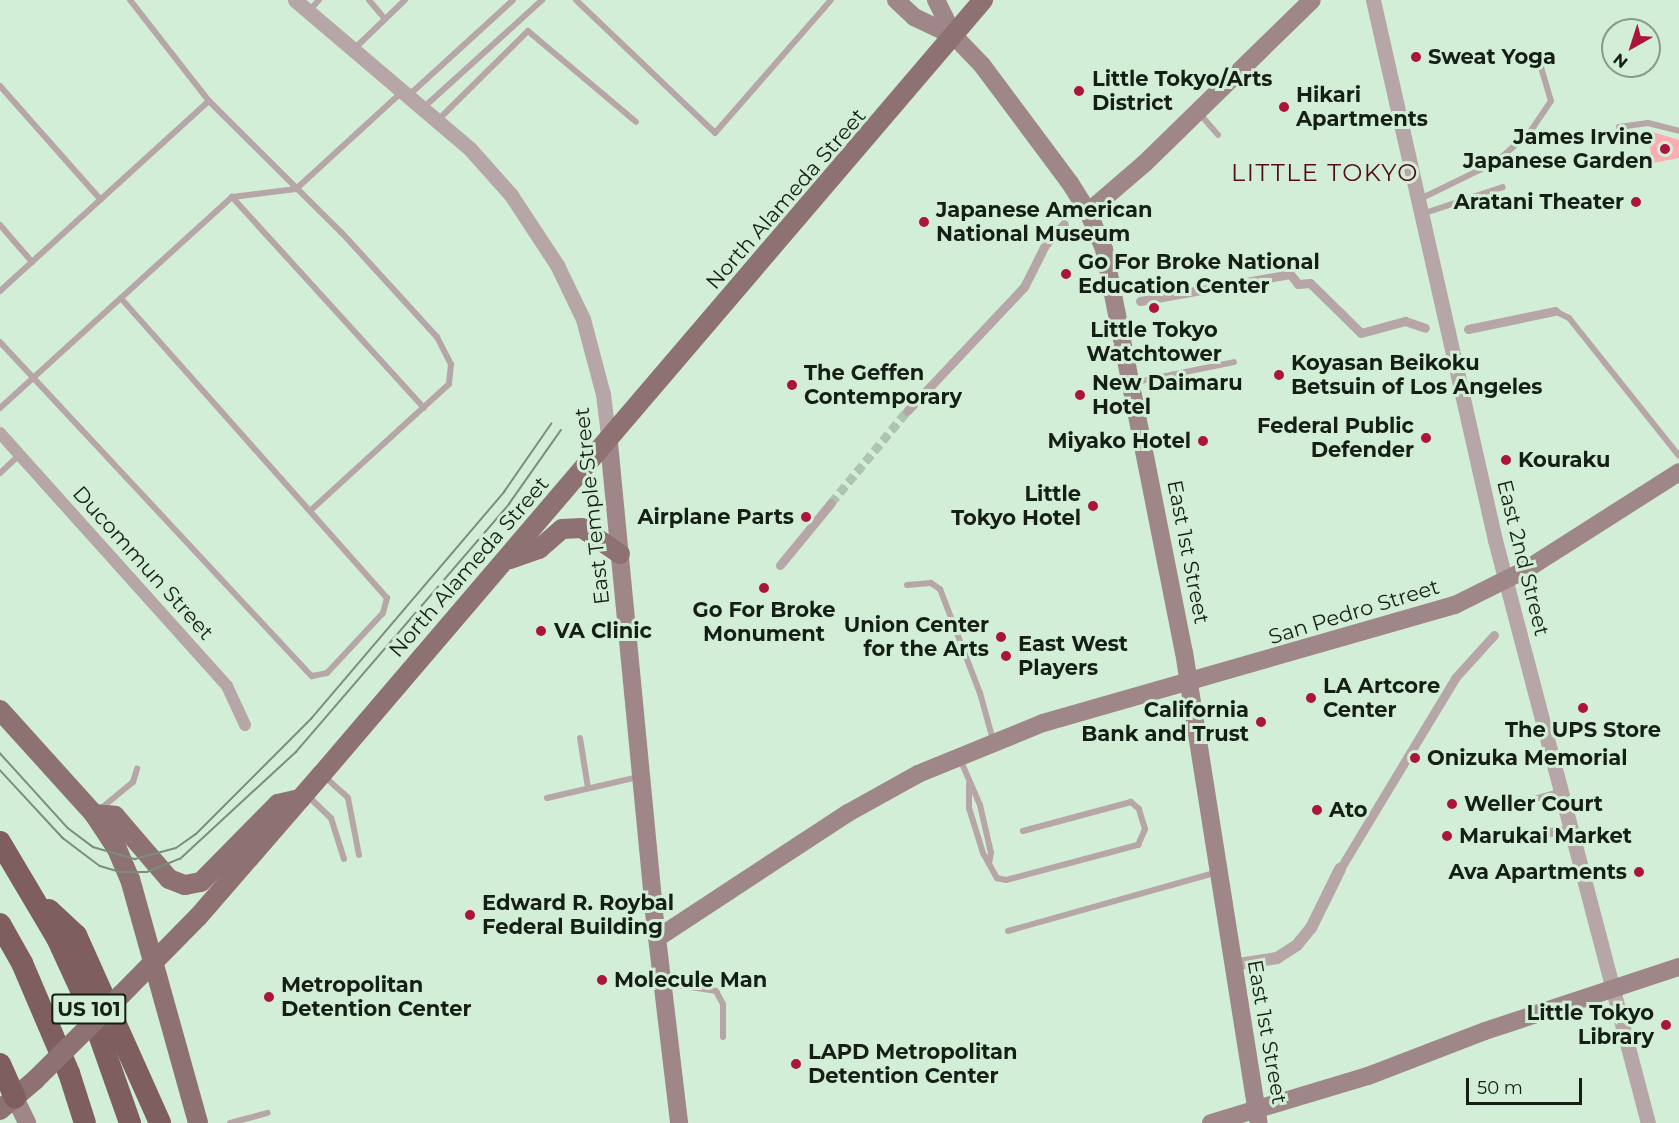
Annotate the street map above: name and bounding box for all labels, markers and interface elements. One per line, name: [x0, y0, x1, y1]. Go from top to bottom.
north arrow: [1601, 18, 1661, 78]
place label: Sweat Yoga: [1428, 44, 1556, 70]
text: N: [1610, 49, 1632, 72]
marker: Sweat Yoga: [1409, 50, 1423, 64]
place label: Little Tokyo/Arts District: [1092, 66, 1273, 116]
marker: Little Tokyo/Arts District: [1070, 82, 1088, 100]
place label: Hikari Apartments: [1296, 82, 1428, 132]
marker: Hikari Apartments: [1277, 100, 1291, 114]
street label: North Alameda Street: [701, 104, 871, 294]
place label: James Irvine Japanese Garden: [1463, 124, 1653, 174]
marker: James Irvine Japanese Garden: [1658, 142, 1672, 156]
district label: LITTLE TOKYO: [1231, 159, 1419, 187]
place label: Aratani Theater: [1454, 189, 1624, 215]
marker: Aratani Theater: [1629, 195, 1643, 209]
place label: Japanese American National Museum: [936, 197, 1152, 247]
marker: Japanese American National Museum: [917, 215, 931, 229]
place label: Go For Broke National Education Center: [1078, 249, 1320, 299]
marker: Go For Broke National Education Center: [1059, 267, 1073, 281]
marker: Little Tokyo Watchtower: [1147, 301, 1161, 315]
place label: Little Tokyo Watchtower: [1086, 317, 1222, 367]
place label: Koyasan Beikoku Betsuin of Los Angeles: [1291, 350, 1542, 400]
place label: The Geffen Contemporary: [804, 360, 962, 410]
marker: Koyasan Beikoku Betsuin of Los Angeles: [1272, 368, 1286, 382]
place label: New Daimaru Hotel: [1092, 370, 1243, 420]
marker: The Geffen Contemporary: [785, 378, 799, 392]
marker: New Daimaru Hotel: [1073, 388, 1087, 402]
street label: East Temple Street: [569, 406, 615, 606]
place label: Federal Public Defender: [1257, 413, 1414, 463]
place label: Miyako Hotel: [1048, 428, 1191, 454]
marker: Federal Public Defender: [1419, 431, 1433, 445]
marker: Miyako Hotel: [1196, 434, 1210, 448]
place label: Kouraku: [1518, 447, 1610, 473]
marker: Kouraku: [1499, 453, 1513, 467]
street label: North Alameda Street: [384, 472, 554, 662]
street label: East 2nd Street: [1491, 477, 1555, 639]
street label: East 1st Street: [1162, 478, 1214, 626]
street label: Ducommun Street: [67, 481, 219, 645]
place label: Little Tokyo Hotel: [951, 481, 1081, 531]
marker: Little Tokyo Hotel: [1086, 499, 1100, 513]
place label: Airplane Parts: [637, 504, 794, 530]
marker: Airplane Parts: [799, 510, 813, 524]
street label: San Pedro Street: [1266, 574, 1442, 650]
marker: Go For Broke Monument: [757, 581, 771, 595]
place label: Go For Broke Monument: [693, 597, 835, 647]
place label: Union Center for the Arts: [844, 612, 989, 662]
place label: VA Clinic: [554, 618, 652, 644]
marker: VA Clinic: [532, 622, 550, 640]
marker: Union Center for the Arts: [994, 630, 1008, 644]
place label: East West Players: [1018, 631, 1128, 681]
marker: East West Players: [999, 649, 1013, 663]
place label: LA Artcore Center: [1323, 673, 1440, 723]
marker: LA Artcore Center: [1304, 691, 1318, 705]
place label: California Bank and Trust: [1081, 697, 1249, 747]
marker: The UPS Store: [1576, 701, 1590, 715]
marker: California Bank and Trust: [1254, 715, 1268, 729]
place label: The UPS Store: [1505, 717, 1661, 743]
place label: Onizuka Memorial: [1427, 745, 1628, 771]
marker: Onizuka Memorial: [1408, 751, 1422, 765]
place label: Weller Court: [1464, 791, 1603, 817]
place label: Ato: [1329, 797, 1368, 823]
marker: Weller Court: [1445, 797, 1459, 811]
marker: Ato: [1310, 803, 1324, 817]
place label: Marukai Market: [1459, 823, 1632, 849]
marker: Marukai Market: [1440, 829, 1454, 843]
place label: Ava Apartments: [1449, 859, 1627, 885]
marker: Ava Apartments: [1632, 865, 1646, 879]
place label: Edward R. Roybal Federal Building: [482, 890, 674, 940]
marker: Edward R. Roybal Federal Building: [463, 908, 477, 922]
street label: East 1st Street: [1242, 958, 1292, 1106]
place label: Molecule Man: [614, 967, 767, 993]
place label: Metropolitan Detention Center: [281, 972, 471, 1022]
marker: Molecule Man: [595, 973, 609, 987]
marker: Metropolitan Detention Center: [262, 990, 276, 1004]
road number: US 101: [50, 992, 128, 1026]
place label: Little Tokyo Library: [1527, 1000, 1654, 1050]
marker: Little Tokyo Library: [1659, 1018, 1673, 1032]
place label: LAPD Metropolitan Detention Center: [808, 1039, 1017, 1089]
marker: LAPD Metropolitan Detention Center: [789, 1057, 803, 1071]
scale bar: [1469, 1066, 1584, 1104]
text: 50 m: [1477, 1077, 1523, 1099]

